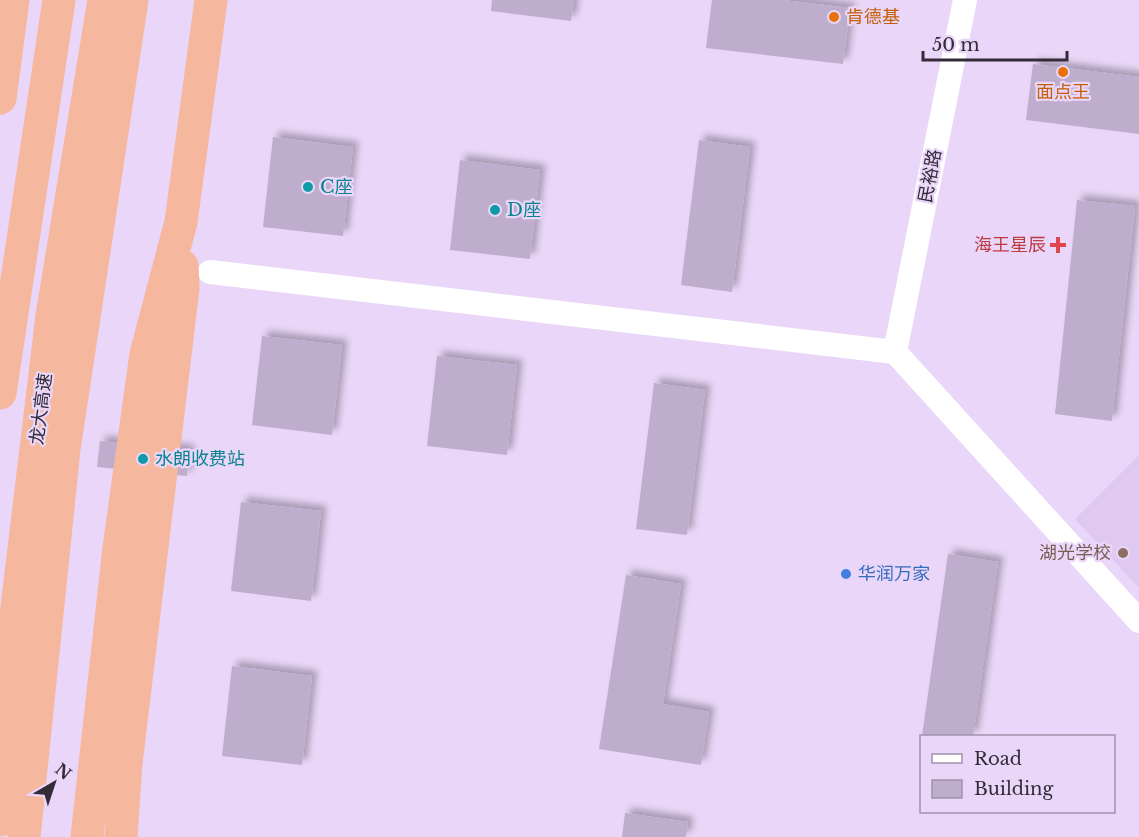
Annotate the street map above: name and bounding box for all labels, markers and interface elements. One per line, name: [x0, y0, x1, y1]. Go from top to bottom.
place label: 肯德基: [846, 6, 900, 28]
marker: 肯德基: [827, 10, 841, 24]
scale bar: [923, 24, 1067, 62]
text: 50 m: [932, 34, 980, 56]
marker: 面点王: [1056, 65, 1070, 79]
place label: 面点王: [1036, 81, 1090, 103]
street label: 民裕路: [914, 147, 946, 205]
place label: C座: [320, 176, 352, 198]
marker: C座: [301, 180, 315, 194]
place label: D座: [507, 199, 541, 221]
marker: D座: [488, 203, 502, 217]
place label: 海王星辰: [974, 234, 1046, 256]
marker: 海王星辰: [1051, 238, 1065, 252]
street label: 龙大高速: [26, 372, 56, 446]
place label: 水朗收费站: [155, 448, 245, 470]
marker: 水朗收费站: [136, 452, 150, 466]
place label: 湖光学校: [1039, 542, 1111, 564]
marker: 湖光学校: [1116, 546, 1130, 560]
place label: 华润万家: [858, 563, 930, 585]
marker: 华润万家: [839, 567, 853, 581]
legend: [920, 735, 1115, 813]
text: Road: [974, 748, 1022, 770]
north arrow: [24, 753, 84, 813]
text: N: [51, 759, 76, 784]
text: Building: [974, 778, 1053, 800]

